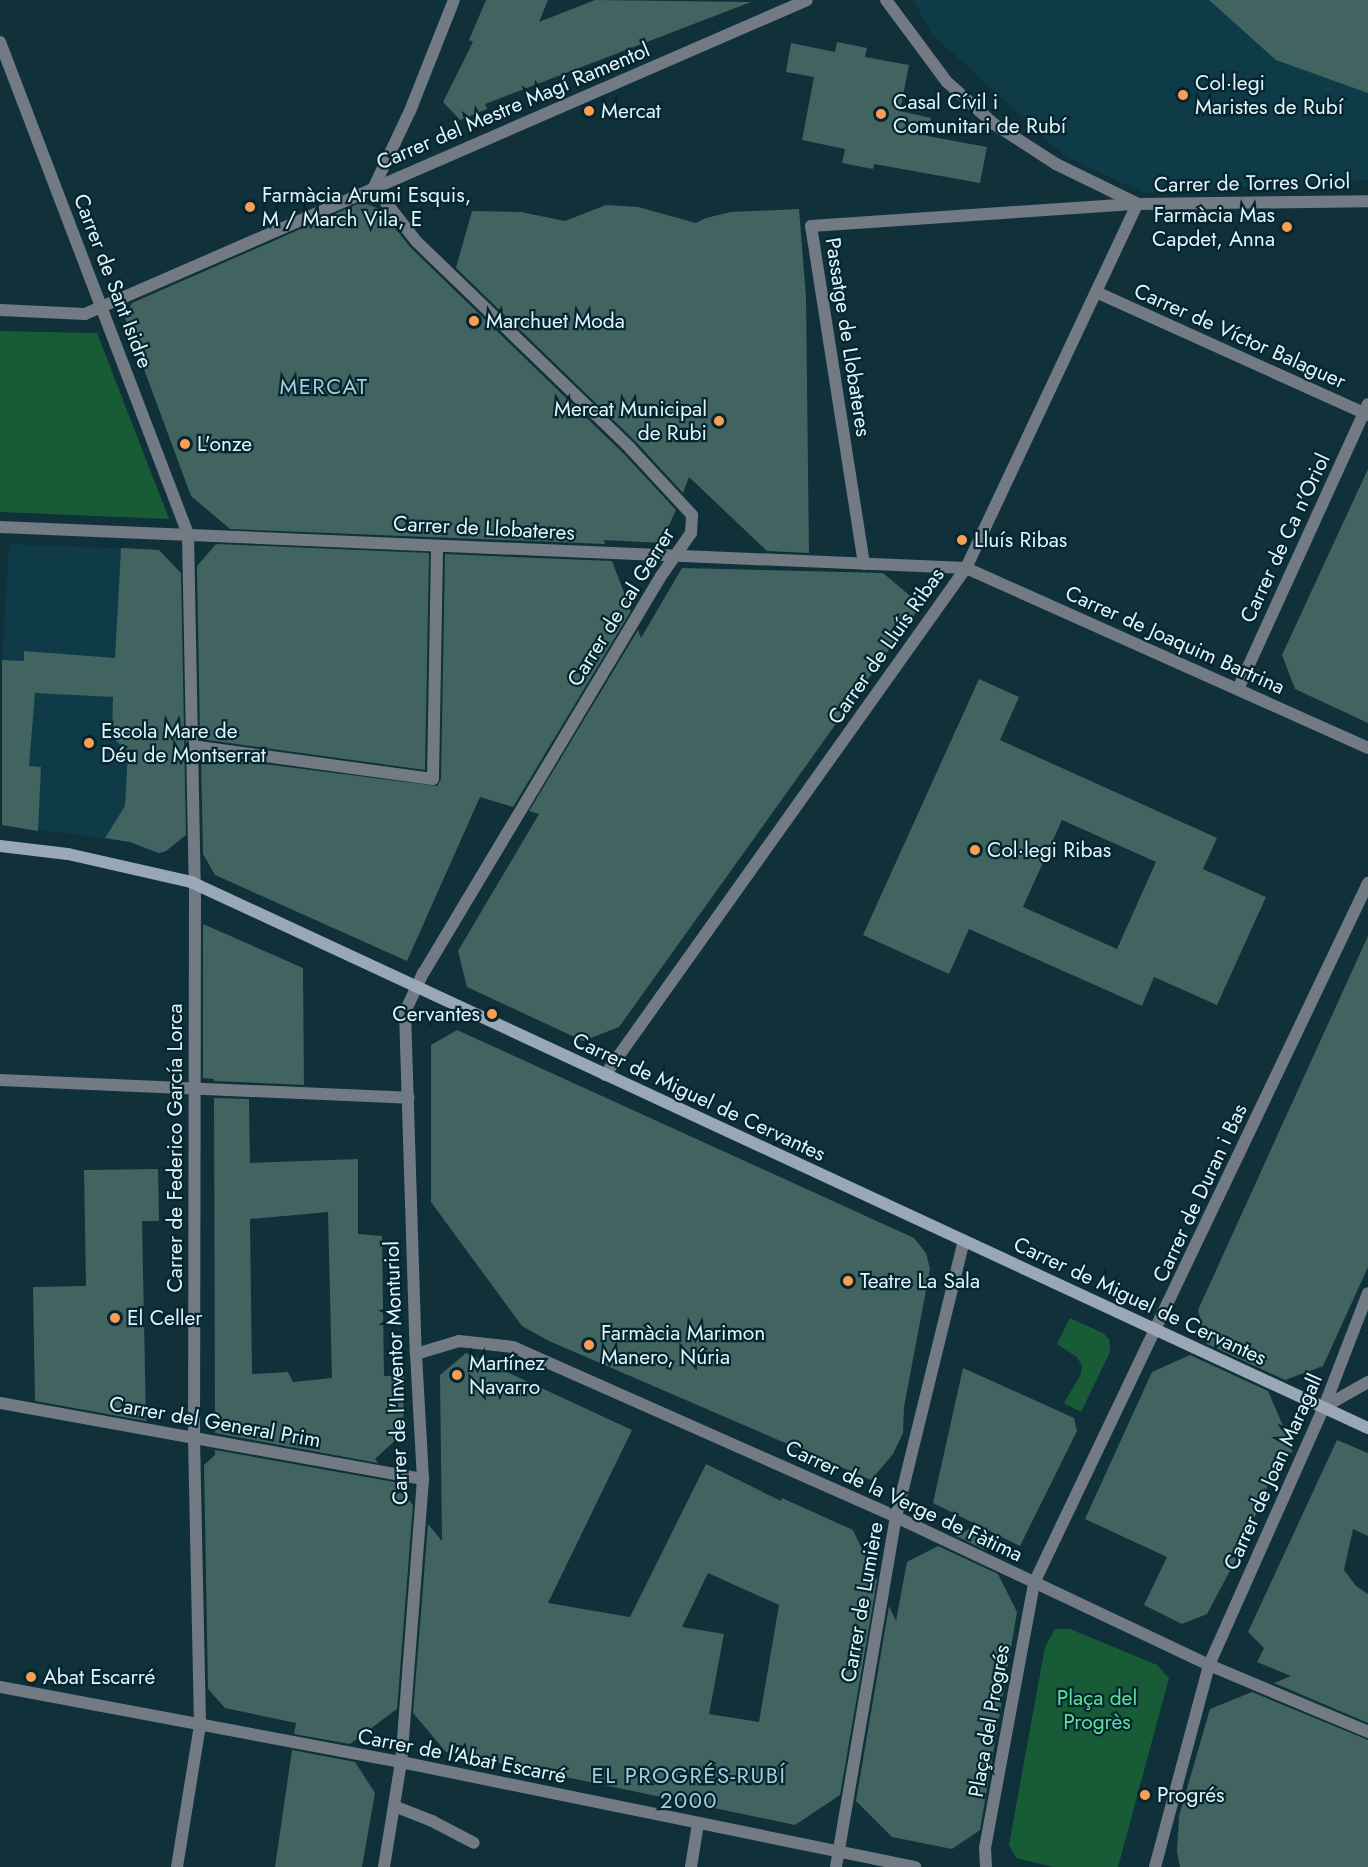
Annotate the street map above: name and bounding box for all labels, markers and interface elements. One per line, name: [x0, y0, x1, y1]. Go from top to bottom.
street label: Carrer del Mestre Magí Ramentol: [373, 37, 653, 175]
place label: Col·legi Maristes de Rubí: [1195, 70, 1343, 120]
marker: Col·legi Maristes de Rubí: [1176, 88, 1190, 102]
place label: Casal Cívil i Comunitari de Rubí: [893, 89, 1066, 139]
place label: Mercat: [601, 98, 661, 124]
marker: Mercat: [582, 104, 596, 118]
marker: Casal Cívil i Comunitari de Rubí: [874, 107, 888, 121]
street label: Carrer de Torres Oriol: [1154, 169, 1350, 197]
place label: Farmàcia Arumi Esquis, M / March Vila, E: [262, 182, 471, 232]
street label: Carrer de Sant Isidre: [68, 190, 158, 372]
marker: Farmàcia Arumi Esquis, M / March Vila, E: [243, 200, 257, 214]
place label: Farmàcia Mas Capdet, Anna: [1152, 202, 1275, 252]
marker: Farmàcia Mas Capdet, Anna: [1280, 220, 1294, 234]
street label: Passatge de Llobateres: [820, 236, 876, 438]
street label: Carrer de Víctor Balaguer: [1130, 278, 1350, 394]
place label: Marchuet Moda: [486, 308, 625, 334]
marker: Marchuet Moda: [467, 314, 481, 328]
district label: MERCAT: [279, 374, 369, 400]
place label: Mercat Municipal de Rubi: [554, 396, 707, 446]
marker: Mercat Municipal de Rubi: [712, 414, 726, 428]
place label: L'onze: [197, 431, 252, 457]
marker: L'onze: [178, 437, 192, 451]
street label: Carrer de Ca n'Oriol: [1235, 449, 1335, 627]
street label: Carrer de Llobateres: [393, 511, 575, 545]
street label: Carrer de cal Gerrer: [562, 523, 680, 691]
place label: Lluís Ribas: [974, 527, 1067, 553]
marker: Lluís Ribas: [955, 533, 969, 547]
street label: Carrer de Lluís Ribas: [823, 563, 949, 729]
street label: Carrer de Joaquim Bartrina: [1061, 580, 1289, 700]
place label: Escola Mare de Déu de Montserrat: [101, 718, 266, 768]
marker: Escola Mare de Déu de Montserrat: [82, 736, 96, 750]
place label: Col·legi Ribas: [987, 837, 1111, 863]
marker: Col·legi Ribas: [968, 843, 982, 857]
place label: Cervantes: [392, 1001, 480, 1027]
street label: Carrer de Federico García Lorca: [162, 1003, 188, 1293]
marker: Cervantes: [485, 1007, 499, 1021]
street label: Carrer de Miguel de Cervantes: [569, 1027, 829, 1167]
street label: Carrer de Duran i Bas: [1148, 1100, 1252, 1286]
street label: Carrer de Miguel de Cervantes: [1010, 1231, 1270, 1371]
street label: Carrer de l'Inventor Monturiol: [379, 1241, 413, 1505]
place label: Teatre La Sala: [860, 1268, 980, 1294]
marker: Teatre La Sala: [841, 1274, 855, 1288]
place label: El Celler: [127, 1305, 203, 1331]
marker: El Celler: [108, 1311, 122, 1325]
place label: Farmàcia Marimon Manero, Núria: [601, 1320, 765, 1370]
marker: Farmàcia Marimon Manero, Núria: [582, 1338, 596, 1352]
place label: Martínez Navarro: [469, 1350, 545, 1400]
marker: Martínez Navarro: [450, 1368, 464, 1382]
street label: Carrer de Joan Maragall: [1218, 1370, 1328, 1574]
street label: Carrer del General Prim: [107, 1391, 323, 1453]
street label: Carrer de la Verge de Fàtima: [781, 1435, 1027, 1567]
street label: Carrer de Lumière: [835, 1520, 889, 1684]
street label: Plaça del Progrés: [963, 1643, 1015, 1799]
place label: Abat Escarré: [43, 1664, 155, 1690]
marker: Abat Escarré: [24, 1670, 38, 1684]
park label: Plaça del Progrès: [1057, 1685, 1137, 1735]
street label: Carrer de l'Abat Escarré: [356, 1723, 568, 1789]
district label: EL PROGRÉS-RUBÍ 2000: [592, 1762, 786, 1814]
place label: Progrés: [1157, 1782, 1225, 1808]
marker: Progrés: [1138, 1788, 1152, 1802]

